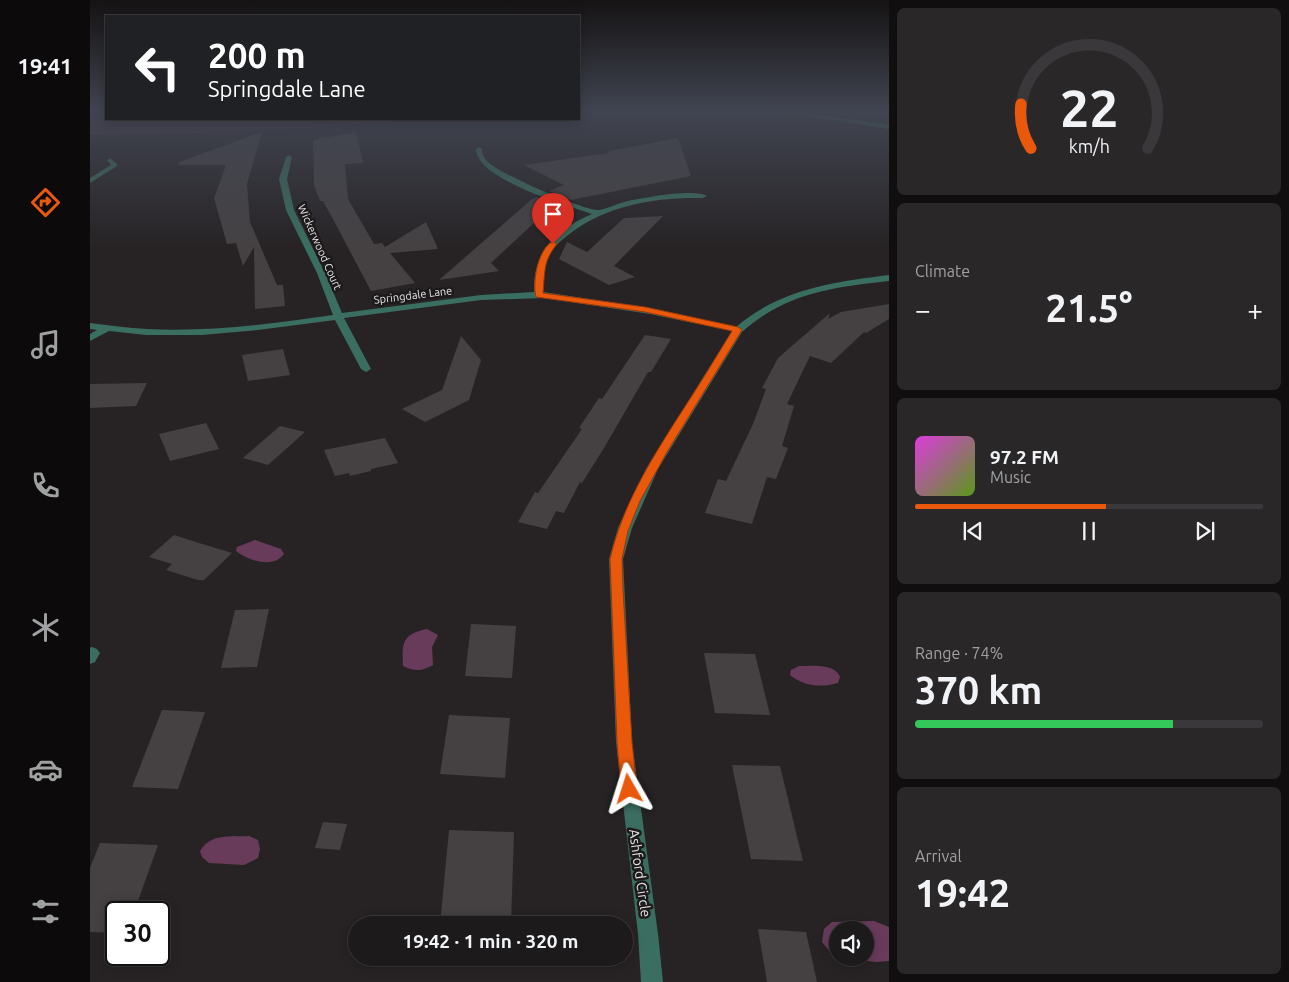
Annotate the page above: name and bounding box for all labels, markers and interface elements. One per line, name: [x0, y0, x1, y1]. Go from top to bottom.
icon: left: [125, 35, 190, 100]
text: 200 m: [208, 35, 306, 75]
text: 19:41: [17, 53, 73, 78]
text: Springdale Lane: [208, 76, 366, 101]
text: 22: [1060, 79, 1118, 137]
text: km/h: [1068, 136, 1110, 156]
icon: directions: [28, 185, 63, 220]
pin: [532, 193, 574, 244]
icon: arrive: [539, 200, 567, 228]
street label: Wickerwood Court: [296, 202, 345, 292]
text: Climate: [915, 262, 970, 280]
street label: Springdale Lane: [373, 284, 453, 306]
text: 21.5°: [1045, 287, 1133, 329]
text: −: [915, 294, 931, 325]
text: +: [1247, 294, 1263, 325]
icon: music: [28, 327, 63, 362]
text: 97.2 FM: [990, 446, 1059, 468]
icon: phone: [28, 468, 63, 503]
text: Music: [990, 468, 1031, 486]
icon: previous: [959, 517, 987, 545]
icon: pause: [1075, 517, 1103, 545]
icon: next: [1191, 517, 1219, 545]
icon: climate: [28, 610, 63, 645]
text: Range · 74%: [915, 644, 1003, 662]
text: 370 km: [915, 669, 1042, 711]
icon: car: [28, 752, 63, 787]
position arrow: [602, 762, 654, 814]
street label: Ashford Circle: [626, 828, 654, 918]
text: Arrival: [915, 847, 962, 865]
text: 19:42: [915, 872, 1010, 914]
icon: filters: [28, 894, 63, 929]
speed limit sign: 30: [105, 901, 170, 966]
map controls: [829, 921, 874, 966]
button: sound: [829, 921, 874, 966]
text: 19:42 · 1 min · 320 m: [403, 930, 578, 952]

